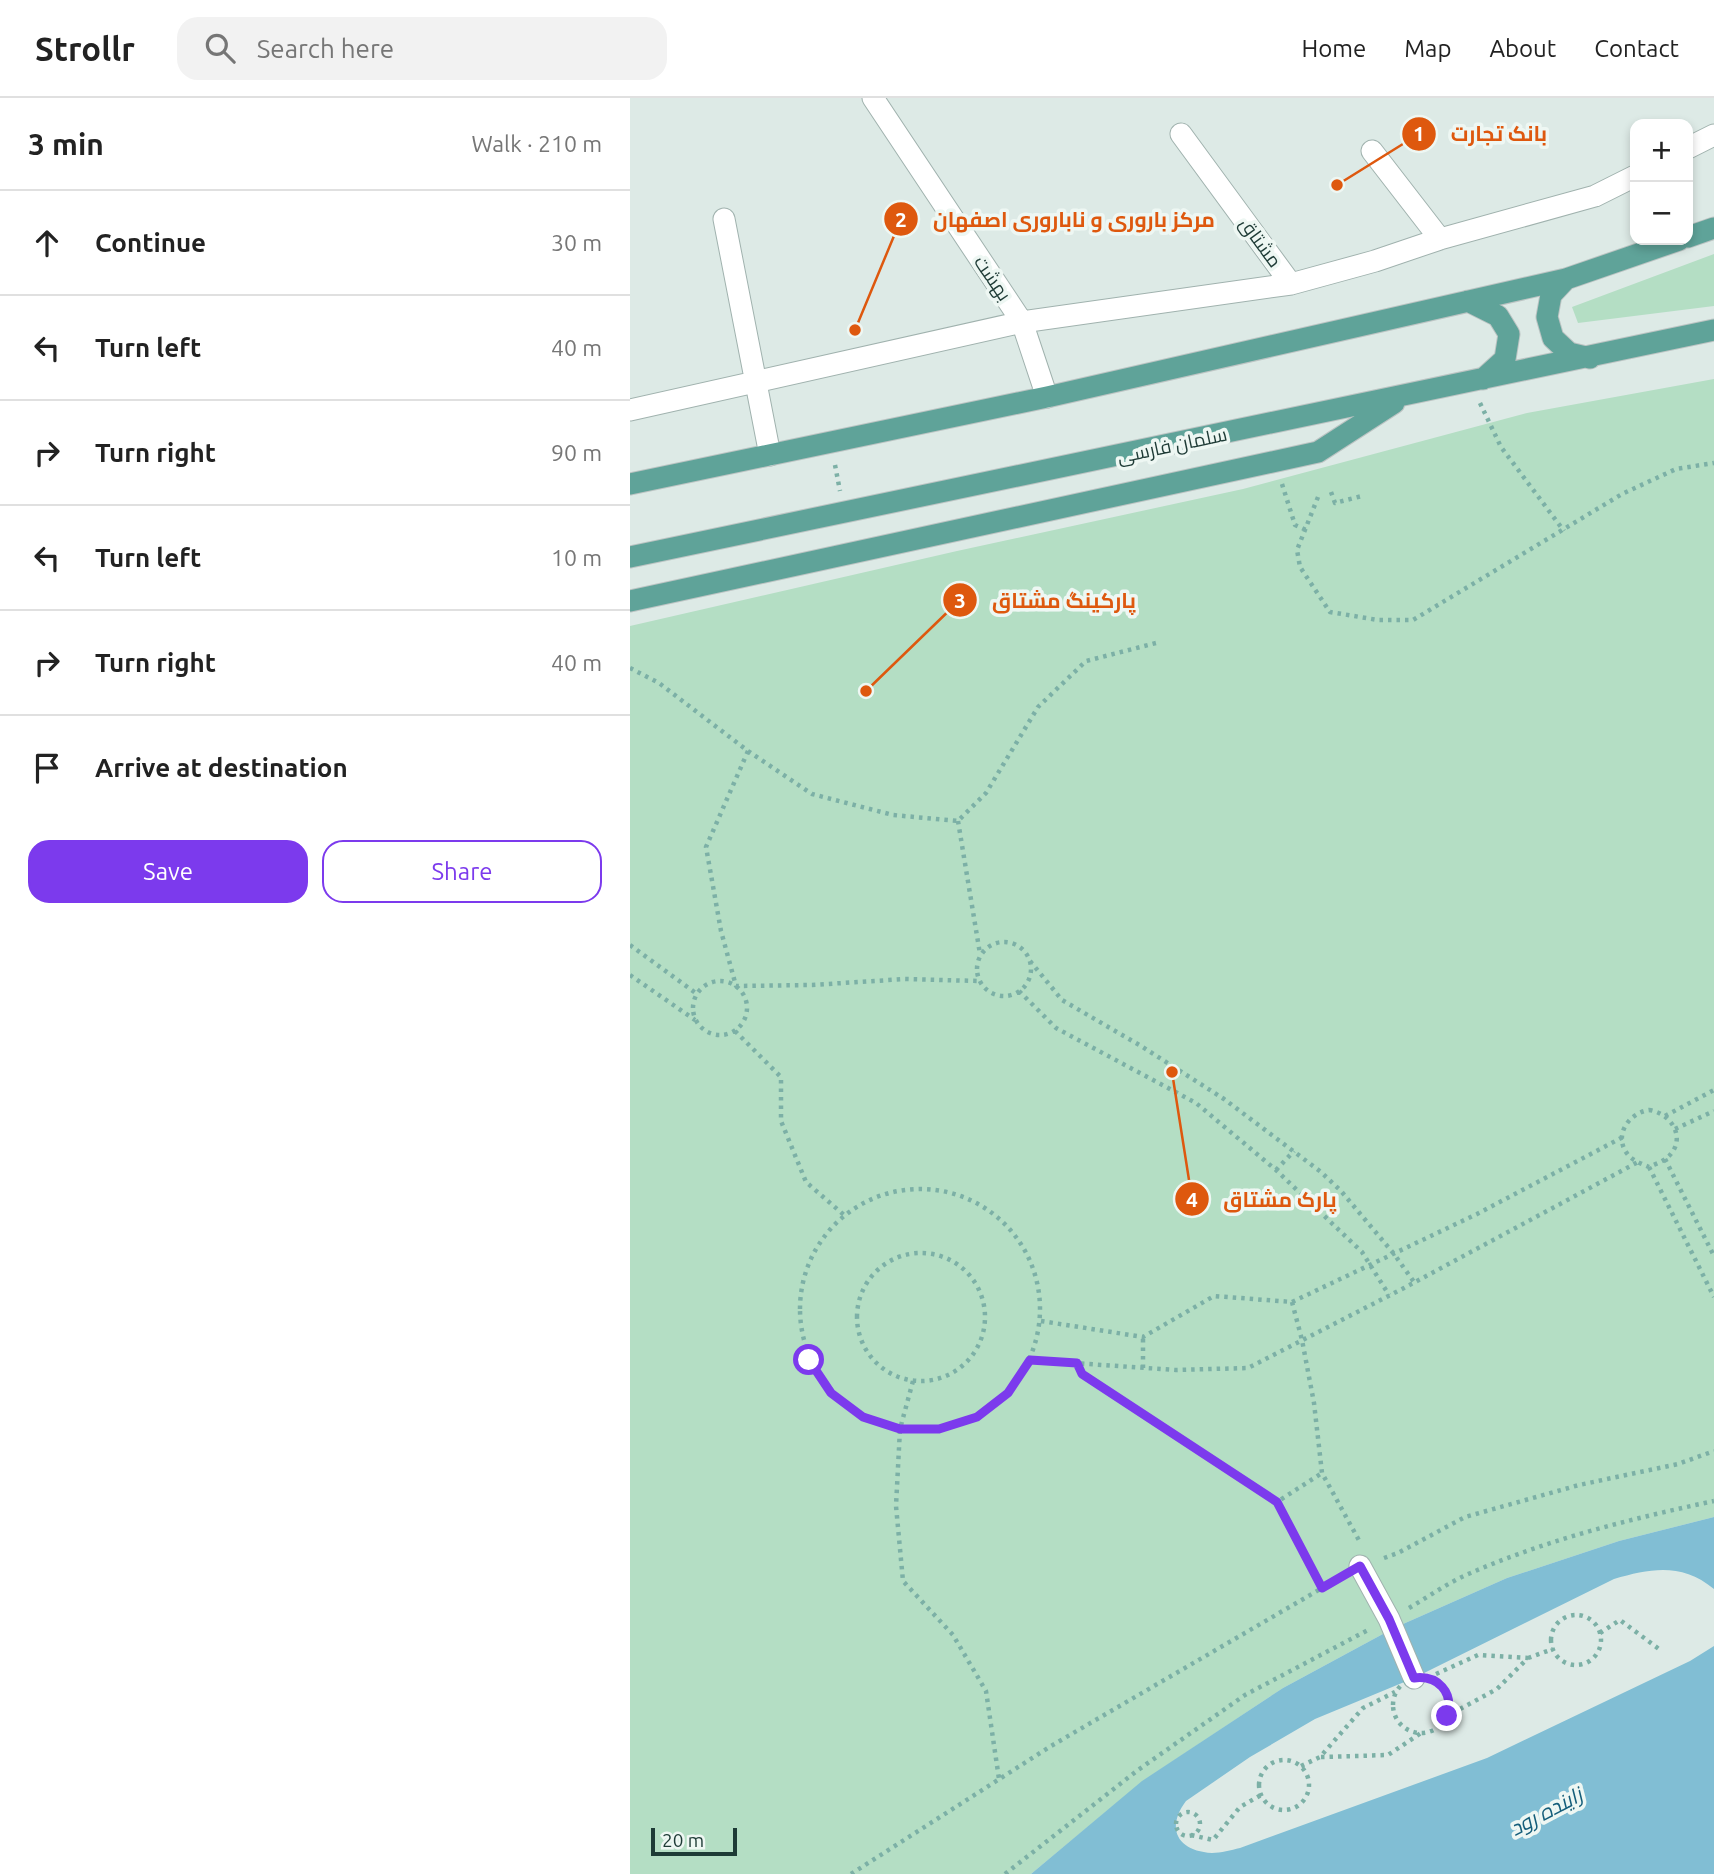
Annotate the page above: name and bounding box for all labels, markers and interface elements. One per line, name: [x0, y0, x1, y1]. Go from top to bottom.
search box: [177, 17, 667, 80]
icon: search: [201, 29, 239, 67]
text: Strollr: [35, 30, 135, 67]
text: Search here: [257, 34, 394, 63]
text: Home: [1301, 35, 1366, 62]
text: Map: [1404, 35, 1451, 62]
text: About: [1489, 35, 1556, 62]
text: Contact: [1594, 35, 1679, 62]
callout: بانک تجارت: [1402, 113, 1561, 155]
map controls: [1630, 119, 1693, 245]
button: +: [1630, 119, 1693, 182]
text: 1: [1413, 121, 1425, 145]
text: بانک تجارت: [1451, 121, 1547, 146]
text: 3 min: [28, 127, 104, 161]
text: Walk · 210 m: [471, 131, 602, 156]
button: −: [1630, 182, 1693, 245]
callout: مرکز باروری و ناباروری اصفهان: [884, 198, 1229, 240]
text: 2: [895, 207, 907, 231]
text: مرکز باروری و ناباروری اصفهان: [933, 207, 1215, 233]
street label: مشتاق: [1234, 213, 1286, 272]
icon: ahead: [28, 224, 66, 262]
text: Continue: [95, 228, 206, 257]
text: 30 m: [551, 230, 602, 255]
street label: بهشت: [969, 251, 1016, 305]
icon: left: [28, 329, 66, 367]
text: Turn left: [95, 333, 201, 362]
text: 40 m: [551, 335, 602, 360]
street label: سلمان فارسی: [1115, 423, 1229, 468]
icon: right: [28, 434, 66, 472]
text: Turn right: [95, 438, 216, 467]
text: 90 m: [551, 440, 602, 465]
icon: left: [28, 539, 66, 577]
text: Turn left: [95, 543, 201, 572]
text: 10 m: [551, 545, 602, 570]
callout: پارکینگ مشتاق: [943, 579, 1150, 621]
text: 3: [954, 588, 966, 612]
text: پارکینگ مشتاق: [992, 588, 1136, 616]
icon: right: [28, 644, 66, 682]
text: Turn right: [95, 648, 216, 677]
text: 40 m: [551, 650, 602, 675]
icon: arrive: [28, 749, 66, 787]
text: Arrive at destination: [95, 753, 348, 782]
button: Save: [28, 840, 308, 903]
button: Share: [322, 840, 602, 903]
callout: پارک مشتاق: [1174, 1178, 1351, 1220]
text: 4: [1186, 1187, 1198, 1211]
text: پارک مشتاق: [1223, 1187, 1337, 1215]
route start: [793, 1344, 824, 1375]
route end: [1431, 1700, 1462, 1731]
water label: زاینده رود: [1505, 1781, 1588, 1841]
scale bar: [651, 1825, 737, 1857]
text: 20 m: [662, 1829, 704, 1851]

